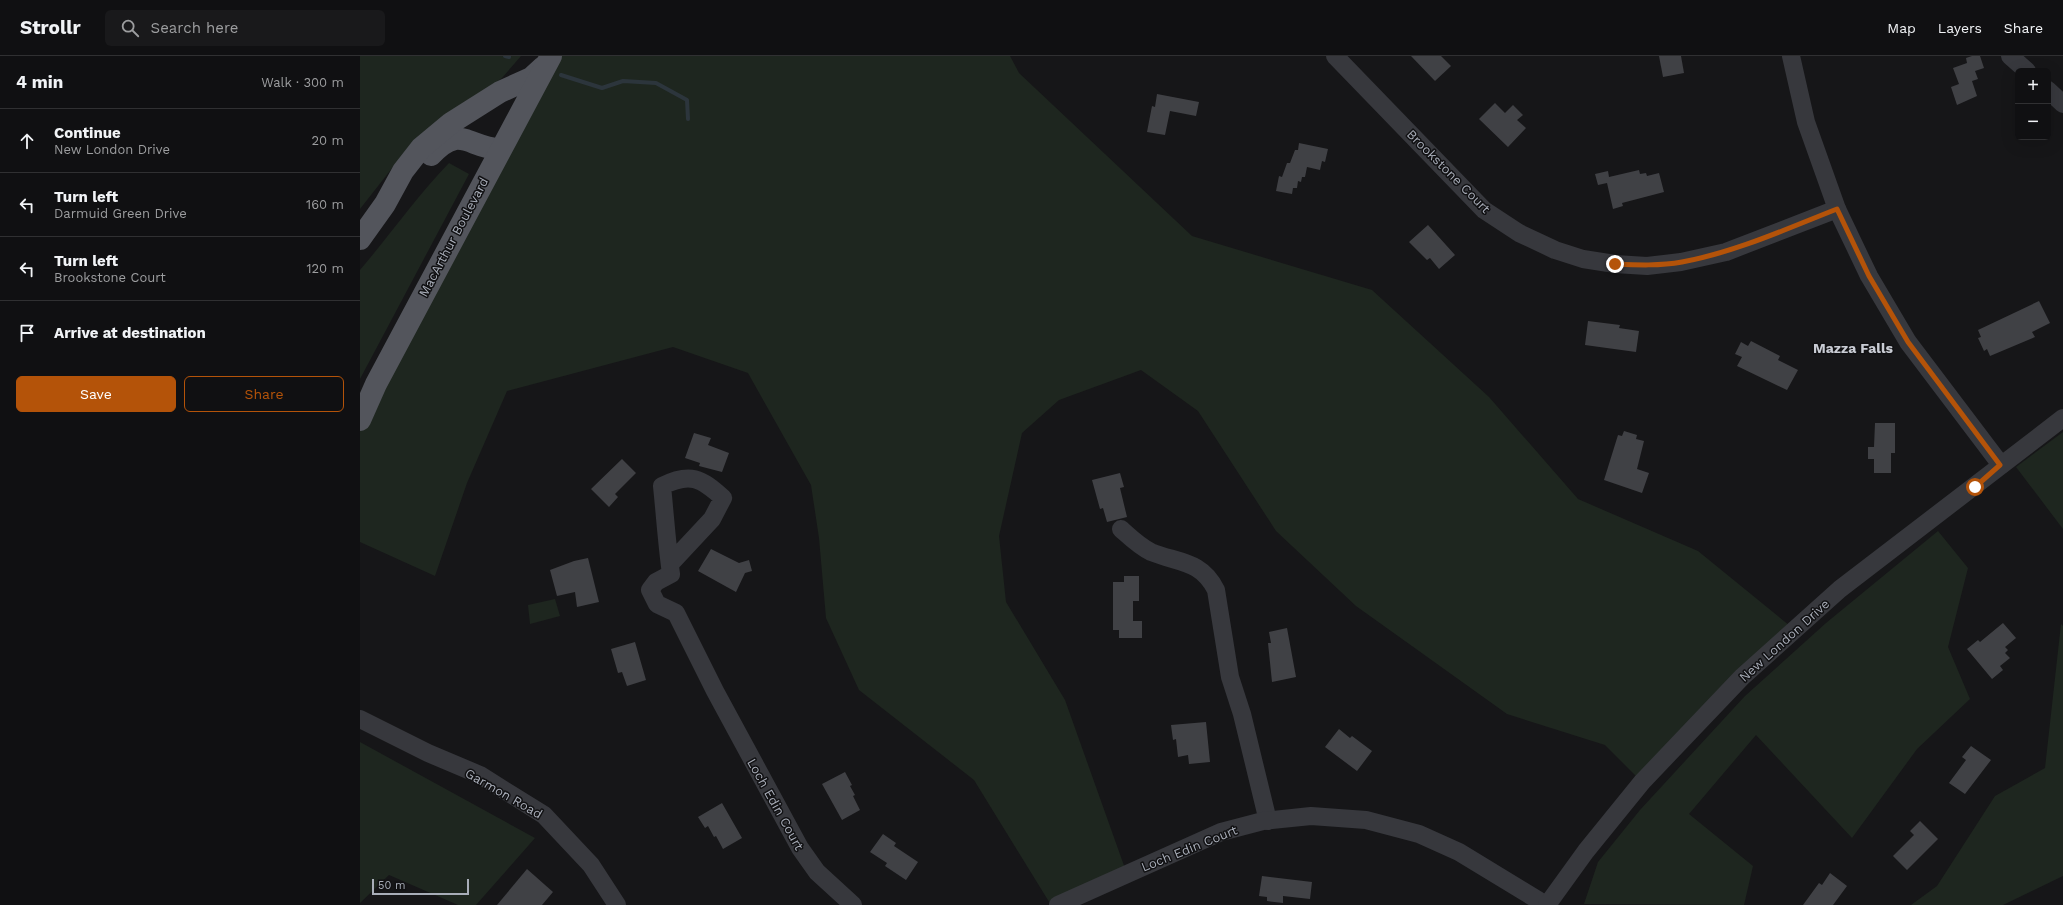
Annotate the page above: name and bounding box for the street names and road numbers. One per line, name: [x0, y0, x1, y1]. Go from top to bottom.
street label: Brookstone Court: [1404, 127, 1494, 217]
street label: MacArthur Boulevard: [416, 175, 491, 299]
street label: New London Drive: [1736, 596, 1832, 685]
street label: Loch Edin Court: [744, 756, 807, 853]
street label: Garmon Road: [463, 765, 545, 822]
street label: Loch Edin Court: [1139, 822, 1240, 875]

